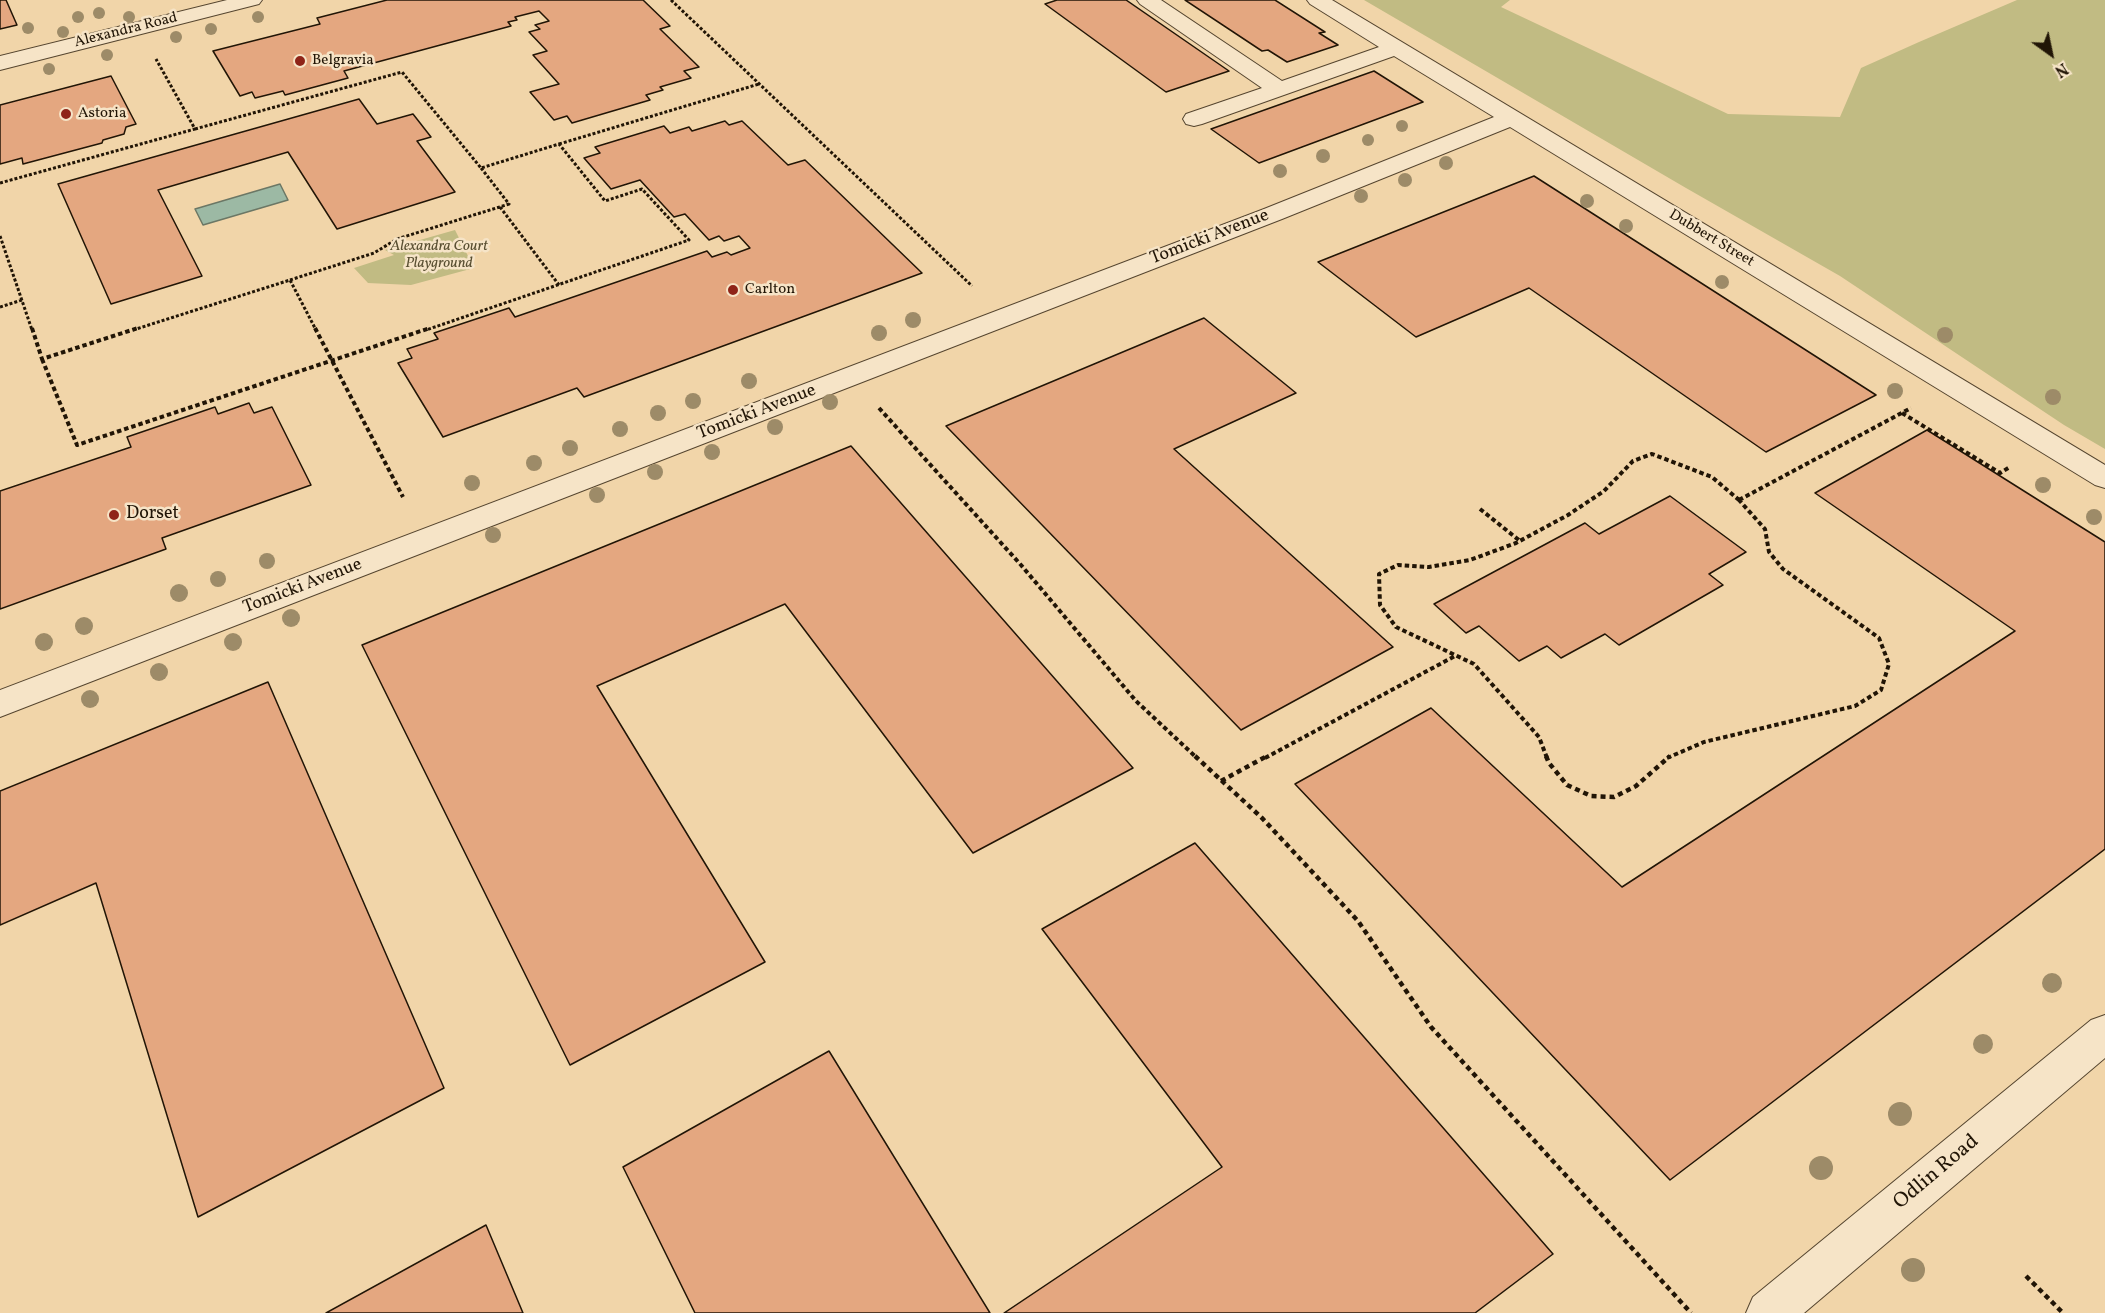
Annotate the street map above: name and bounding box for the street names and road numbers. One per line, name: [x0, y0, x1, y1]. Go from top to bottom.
street label: Alexandra Road: [73, 10, 179, 52]
street label: Tomicki Avenue: [1148, 205, 1272, 271]
street label: Dubbert Street: [1665, 206, 1757, 272]
street label: Tomicki Avenue: [695, 380, 819, 446]
street label: Tomicki Avenue: [241, 554, 365, 620]
street label: Odlin Road: [1889, 1130, 1985, 1216]

